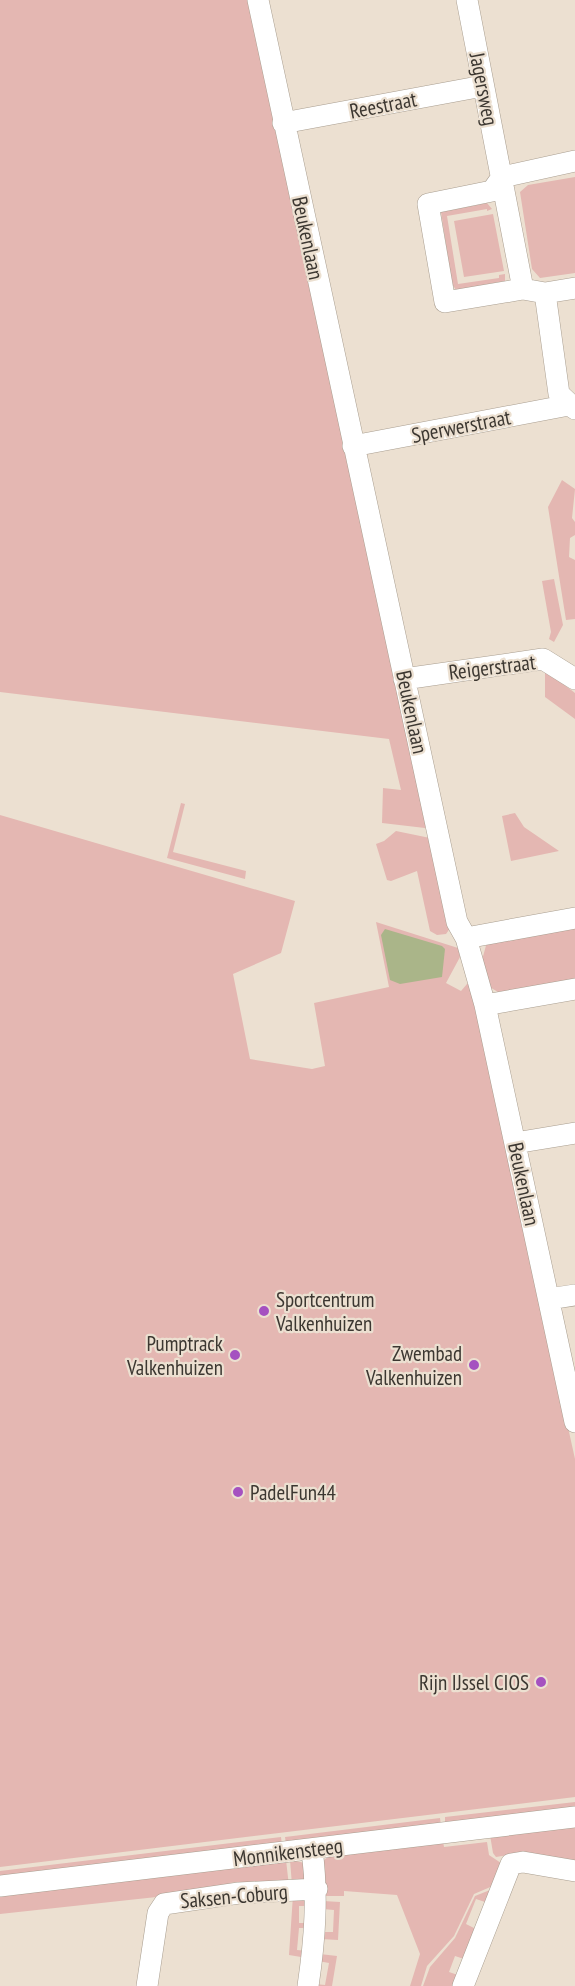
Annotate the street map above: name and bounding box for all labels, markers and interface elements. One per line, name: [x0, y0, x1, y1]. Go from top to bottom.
street label: Jagersweg: [464, 49, 504, 128]
street label: Reestraat: [347, 85, 419, 125]
street label: Beukenlaan: [286, 194, 330, 282]
street label: Sperwerstraat: [409, 403, 513, 449]
street label: Reigerstraat: [447, 648, 537, 686]
street label: Beukenlaan: [390, 668, 434, 756]
street label: Beukenlaan: [502, 1140, 546, 1228]
place label: Sportcentrum Valkenhuizen: [275, 1286, 374, 1337]
marker: Sportcentrum Valkenhuizen: [257, 1304, 271, 1318]
place label: Pumptrack Valkenhuizen: [126, 1330, 223, 1381]
place label: Zwembad Valkenhuizen: [365, 1340, 462, 1391]
marker: Pumptrack Valkenhuizen: [228, 1348, 242, 1362]
marker: Zwembad Valkenhuizen: [467, 1358, 481, 1372]
place label: PadelFun44: [250, 1479, 336, 1506]
marker: PadelFun44: [231, 1485, 245, 1499]
place label: Rijn IJssel CIOS: [419, 1669, 529, 1696]
marker: Rijn IJssel CIOS: [534, 1675, 548, 1689]
street label: Monnikensteeg: [232, 1832, 344, 1872]
street label: Saksen-Coburg: [179, 1878, 289, 1914]

